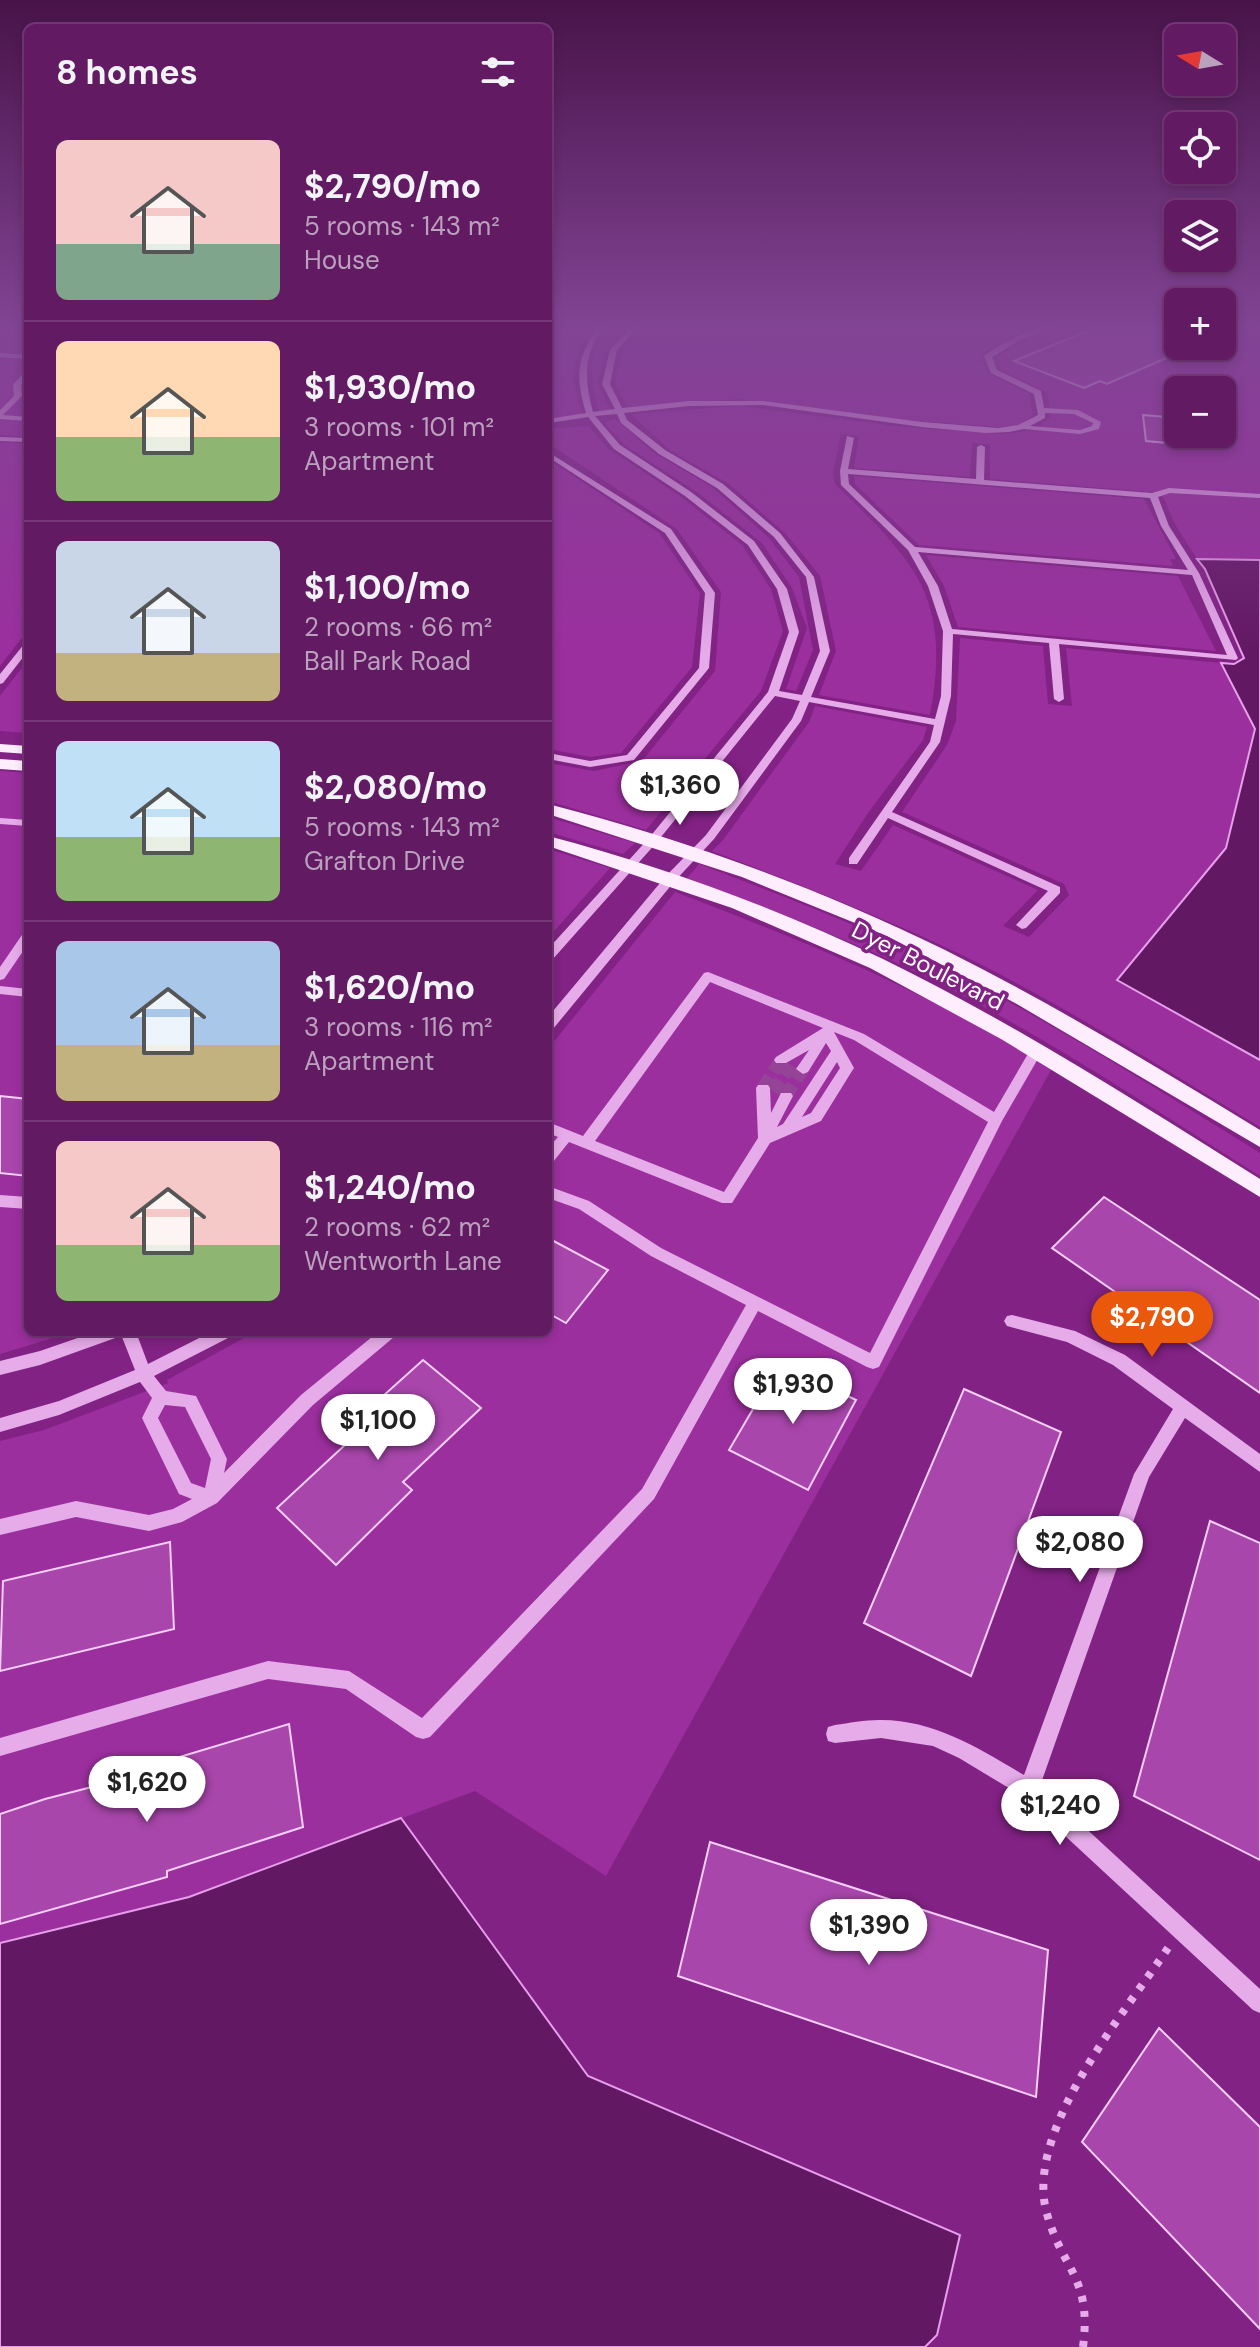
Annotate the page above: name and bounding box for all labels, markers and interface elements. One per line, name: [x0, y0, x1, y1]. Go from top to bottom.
north arrow: [1164, 24, 1236, 96]
map controls: [1164, 24, 1236, 448]
text: 8 homes: [56, 50, 198, 95]
icon: filters: [476, 50, 520, 94]
button: locate: [1164, 112, 1236, 184]
text: $2,790/mo: [304, 164, 481, 209]
icon: home: [120, 172, 216, 268]
button: layers: [1164, 200, 1236, 272]
text: 5 rooms · 143 m²: [304, 209, 500, 243]
text: House: [304, 243, 380, 277]
button: +: [1164, 288, 1236, 360]
text: $1,930/mo: [304, 365, 476, 410]
icon: home: [120, 373, 216, 469]
button: −: [1164, 376, 1236, 448]
text: 3 rooms · 101 m²: [304, 410, 494, 444]
text: Apartment: [304, 444, 435, 478]
text: $1,100/mo: [304, 565, 471, 610]
icon: home: [120, 573, 216, 669]
text: 2 rooms · 66 m²: [304, 610, 492, 644]
text: Ball Park Road: [304, 644, 471, 678]
pin: $1,360: [615, 759, 745, 827]
text: $2,080/mo: [304, 765, 487, 810]
text: $1,360: [639, 768, 721, 802]
icon: home: [120, 773, 216, 869]
text: 5 rooms · 143 m²: [304, 810, 500, 844]
text: Grafton Drive: [304, 844, 465, 878]
street label: Dyer Boulevard: [847, 914, 1010, 1017]
text: $1,620/mo: [304, 965, 475, 1010]
icon: home: [120, 973, 216, 1069]
text: 3 rooms · 116 m²: [304, 1010, 493, 1044]
text: Apartment: [304, 1044, 435, 1078]
text: $1,240/mo: [304, 1165, 476, 1210]
icon: home: [120, 1173, 216, 1269]
text: 2 rooms · 62 m²: [304, 1210, 490, 1244]
text: Wentworth Lane: [304, 1244, 502, 1278]
pin: $2,790: [1087, 1291, 1217, 1359]
text: $2,790: [1109, 1300, 1195, 1334]
pin: $1,930: [728, 1358, 858, 1426]
text: $1,930: [752, 1367, 834, 1401]
pin: $1,100: [313, 1394, 443, 1462]
text: $1,100: [339, 1403, 417, 1437]
pin: $2,080: [1015, 1516, 1145, 1584]
text: $2,080: [1035, 1525, 1125, 1559]
pin: $1,620: [82, 1756, 212, 1824]
text: $1,620: [107, 1765, 187, 1799]
pin: $1,240: [995, 1779, 1125, 1847]
text: $1,240: [1019, 1788, 1101, 1822]
pin: $1,390: [804, 1899, 934, 1967]
text: $1,390: [828, 1908, 910, 1942]

